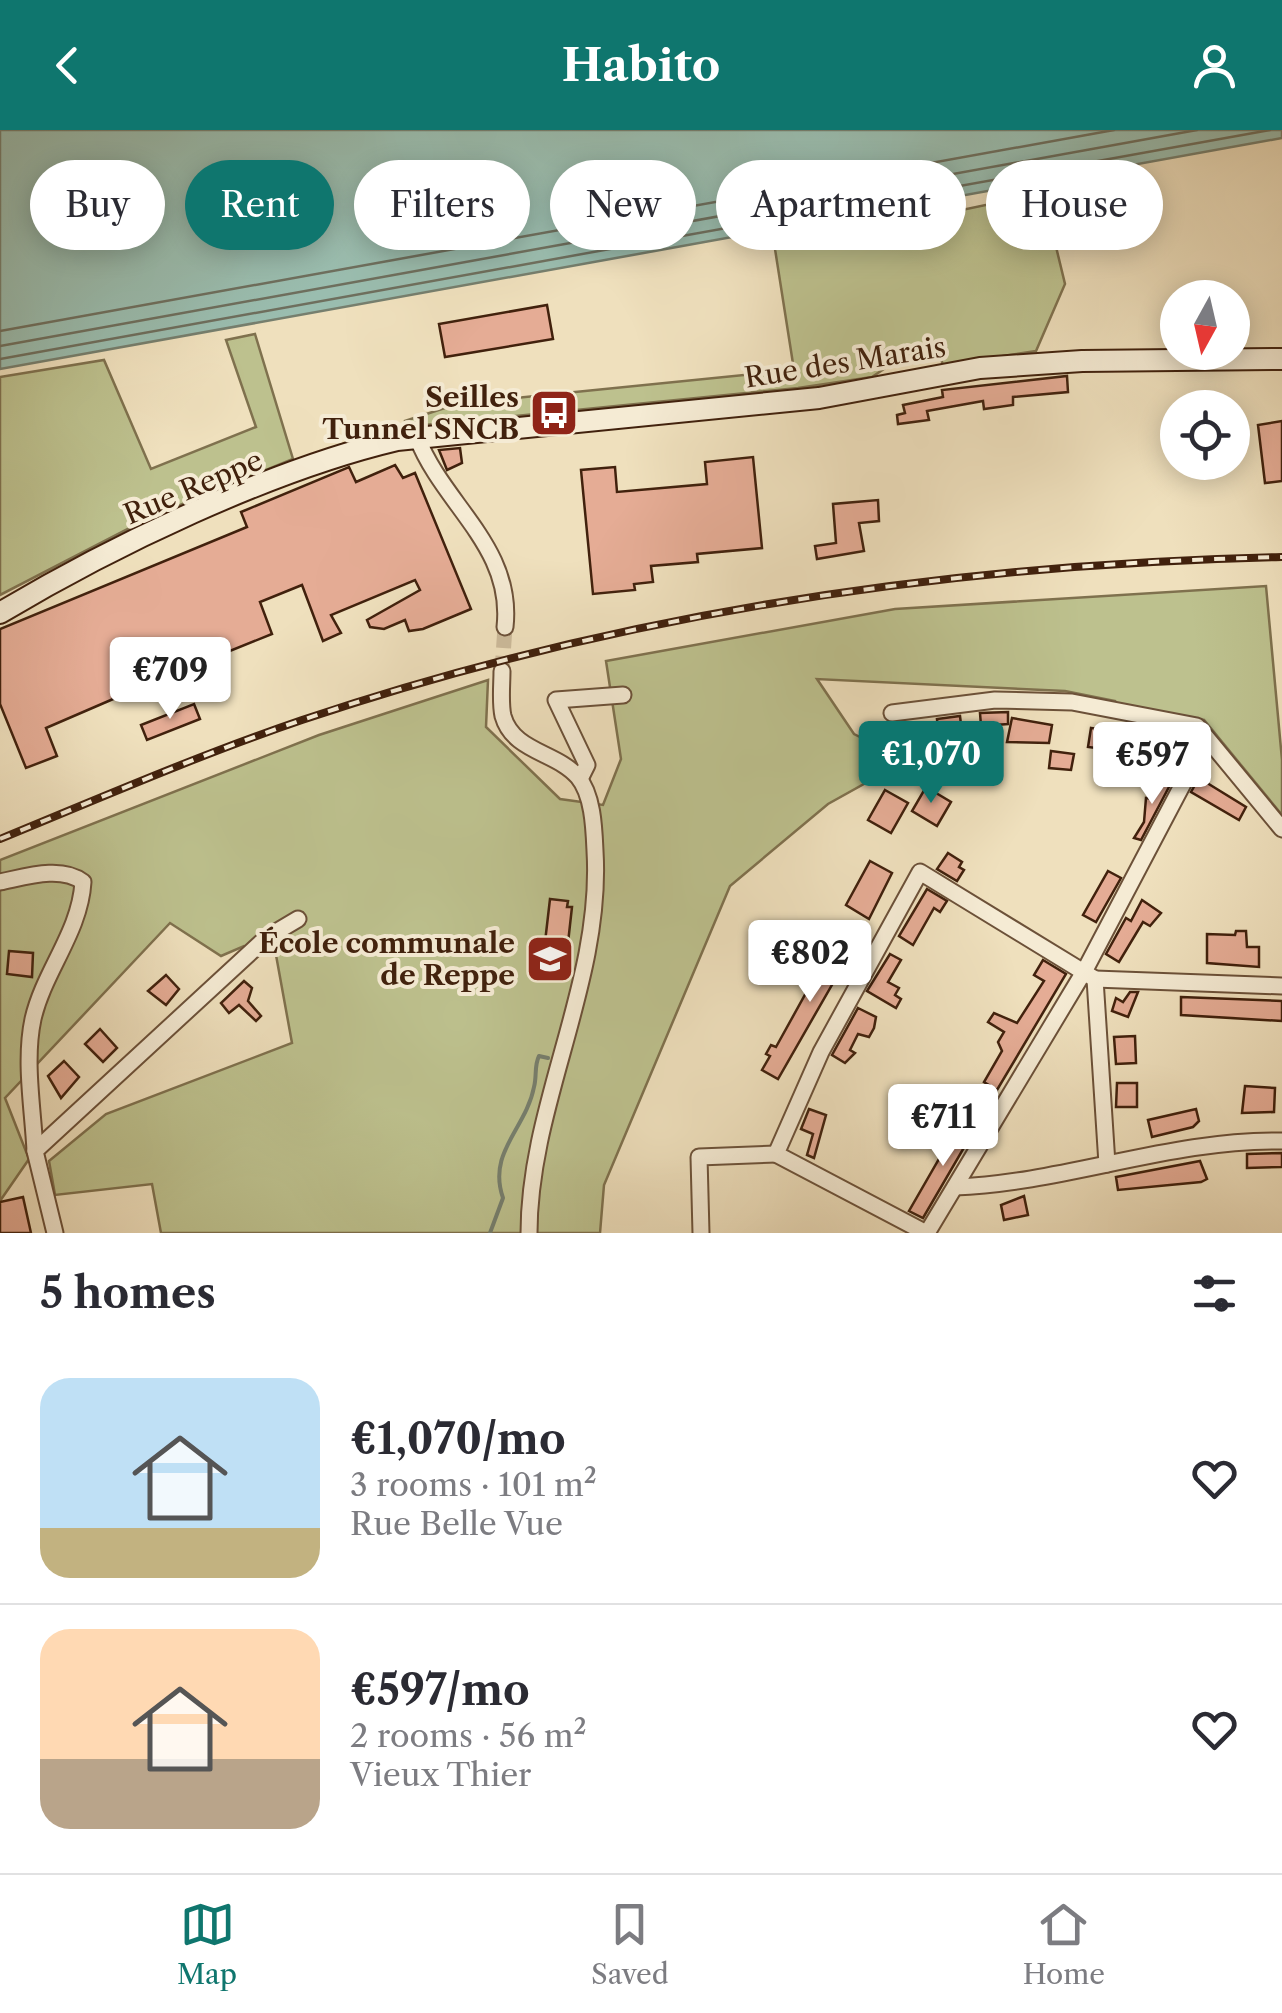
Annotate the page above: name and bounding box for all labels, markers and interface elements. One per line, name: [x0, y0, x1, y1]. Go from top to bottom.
text: Habito: [562, 37, 720, 93]
icon: back: [40, 38, 95, 93]
icon: person: [1187, 38, 1242, 93]
chip: Buy: [30, 160, 165, 250]
chip: Rent: [185, 160, 334, 250]
chip: Filters: [354, 160, 530, 250]
chip: New: [550, 160, 696, 250]
chip: Apartment: [716, 160, 966, 250]
chip: House: [986, 160, 1163, 250]
north arrow: [1160, 280, 1250, 370]
map controls: [1160, 280, 1250, 480]
street label: Rue des Marais: [742, 329, 948, 395]
place label: Seilles Tunnel SNCB: [322, 380, 519, 446]
bus stop icon: Seilles Tunnel SNCB: [528, 387, 580, 439]
button: locate: [1160, 390, 1250, 480]
street label: Rue Reppe: [119, 443, 267, 531]
pin: €709: [111, 637, 229, 722]
text: €709: [132, 650, 208, 689]
pin: €1,070: [850, 721, 1012, 806]
pin: €597: [1093, 722, 1211, 807]
text: €1,070: [881, 734, 981, 773]
text: €597: [1115, 735, 1189, 774]
pin: €802: [751, 920, 869, 1005]
place label: École communale de Reppe: [258, 926, 515, 992]
school or university icon: École communale de Reppe: [524, 933, 576, 985]
text: €802: [770, 933, 850, 972]
pin: €711: [884, 1084, 1002, 1169]
text: €711: [910, 1097, 976, 1136]
icon: filters: [1187, 1266, 1242, 1321]
text: 5 homes: [40, 1267, 216, 1319]
text: €1,070/mo: [350, 1413, 566, 1465]
icon: home: [120, 1418, 240, 1538]
icon: heart: [1187, 1451, 1242, 1506]
text: 3 rooms · 101 m²: [350, 1465, 597, 1504]
text: Rue Belle Vue: [350, 1504, 563, 1543]
text: €597/mo: [350, 1664, 530, 1716]
icon: home: [120, 1669, 240, 1789]
icon: heart: [1187, 1702, 1242, 1757]
text: 2 rooms · 56 m²: [350, 1716, 587, 1755]
text: Vieux Thier: [350, 1755, 532, 1794]
tab: Map: [177, 1897, 237, 1991]
tab: Saved: [591, 1897, 669, 1991]
tab: Home: [1023, 1897, 1105, 1991]

